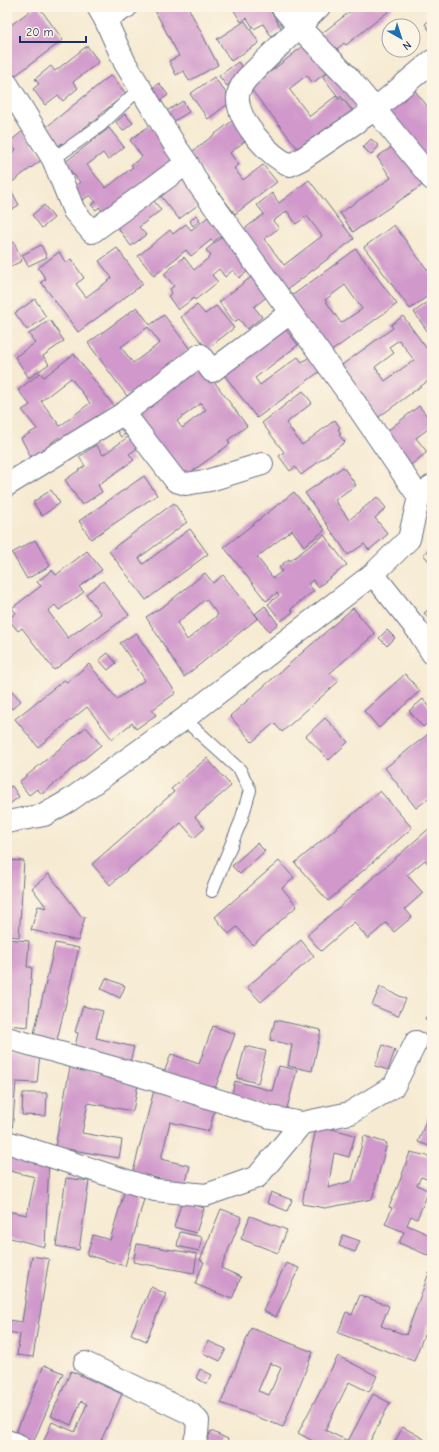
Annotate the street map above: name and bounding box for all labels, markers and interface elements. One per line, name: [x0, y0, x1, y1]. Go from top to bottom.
scale bar: [20, 18, 86, 44]
north arrow: [381, 18, 421, 58]
text: 20 m: [26, 25, 54, 39]
text: N: [400, 38, 414, 53]

